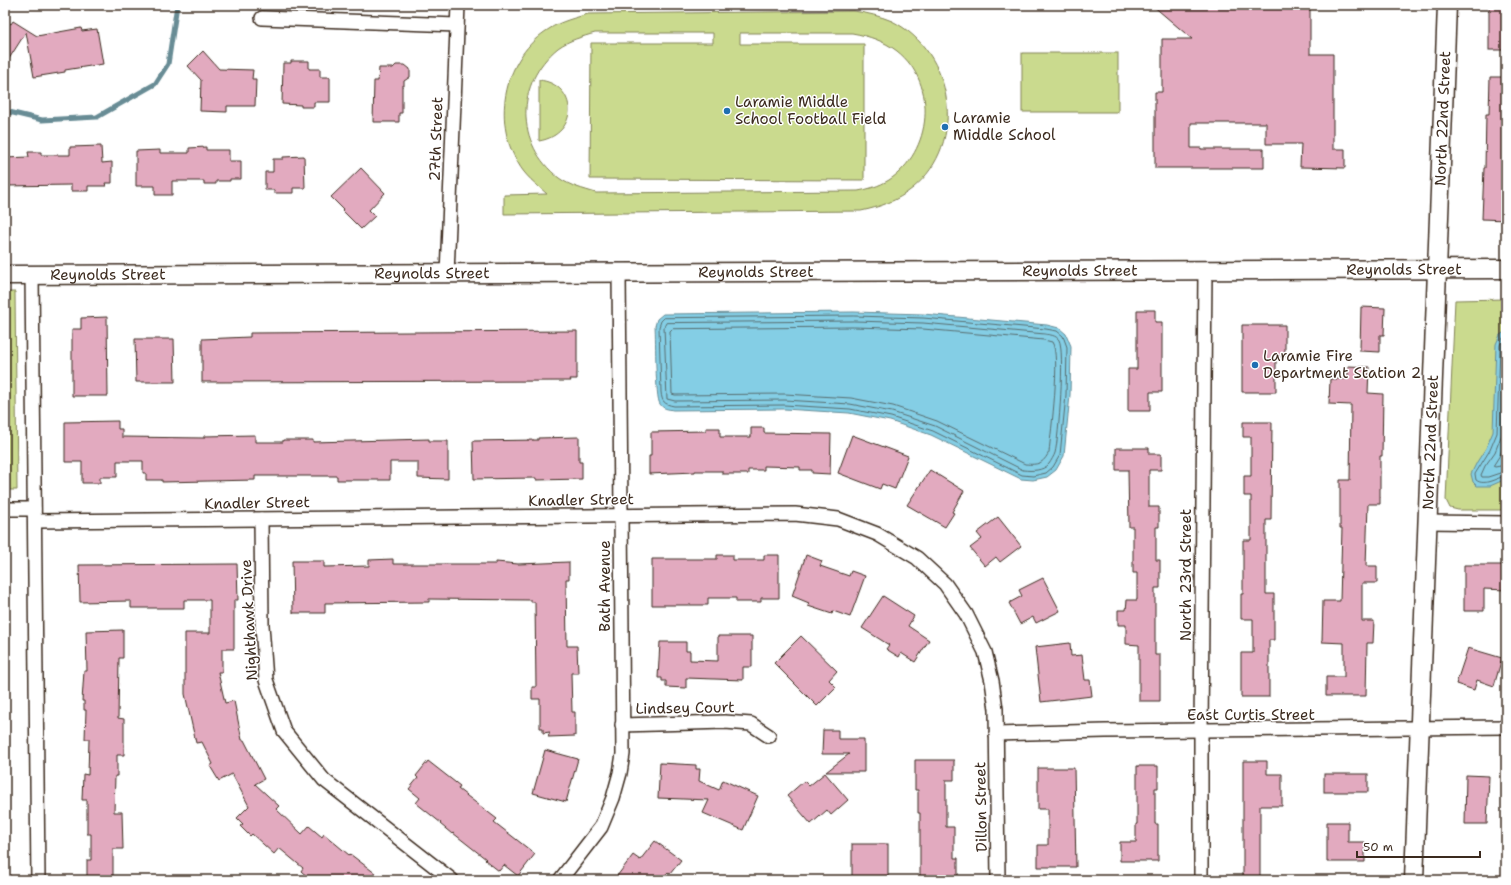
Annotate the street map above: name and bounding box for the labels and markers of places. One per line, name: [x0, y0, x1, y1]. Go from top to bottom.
place label: Laramie Middle School Football Field: [735, 92, 887, 129]
marker: Laramie Middle School Football Field: [722, 106, 732, 116]
place label: Laramie Middle School: [953, 108, 1056, 145]
marker: Laramie Middle School: [940, 122, 950, 132]
place label: Laramie Fire Department Station 2: [1263, 346, 1421, 383]
marker: Laramie Fire Department Station 2: [1250, 360, 1260, 370]

